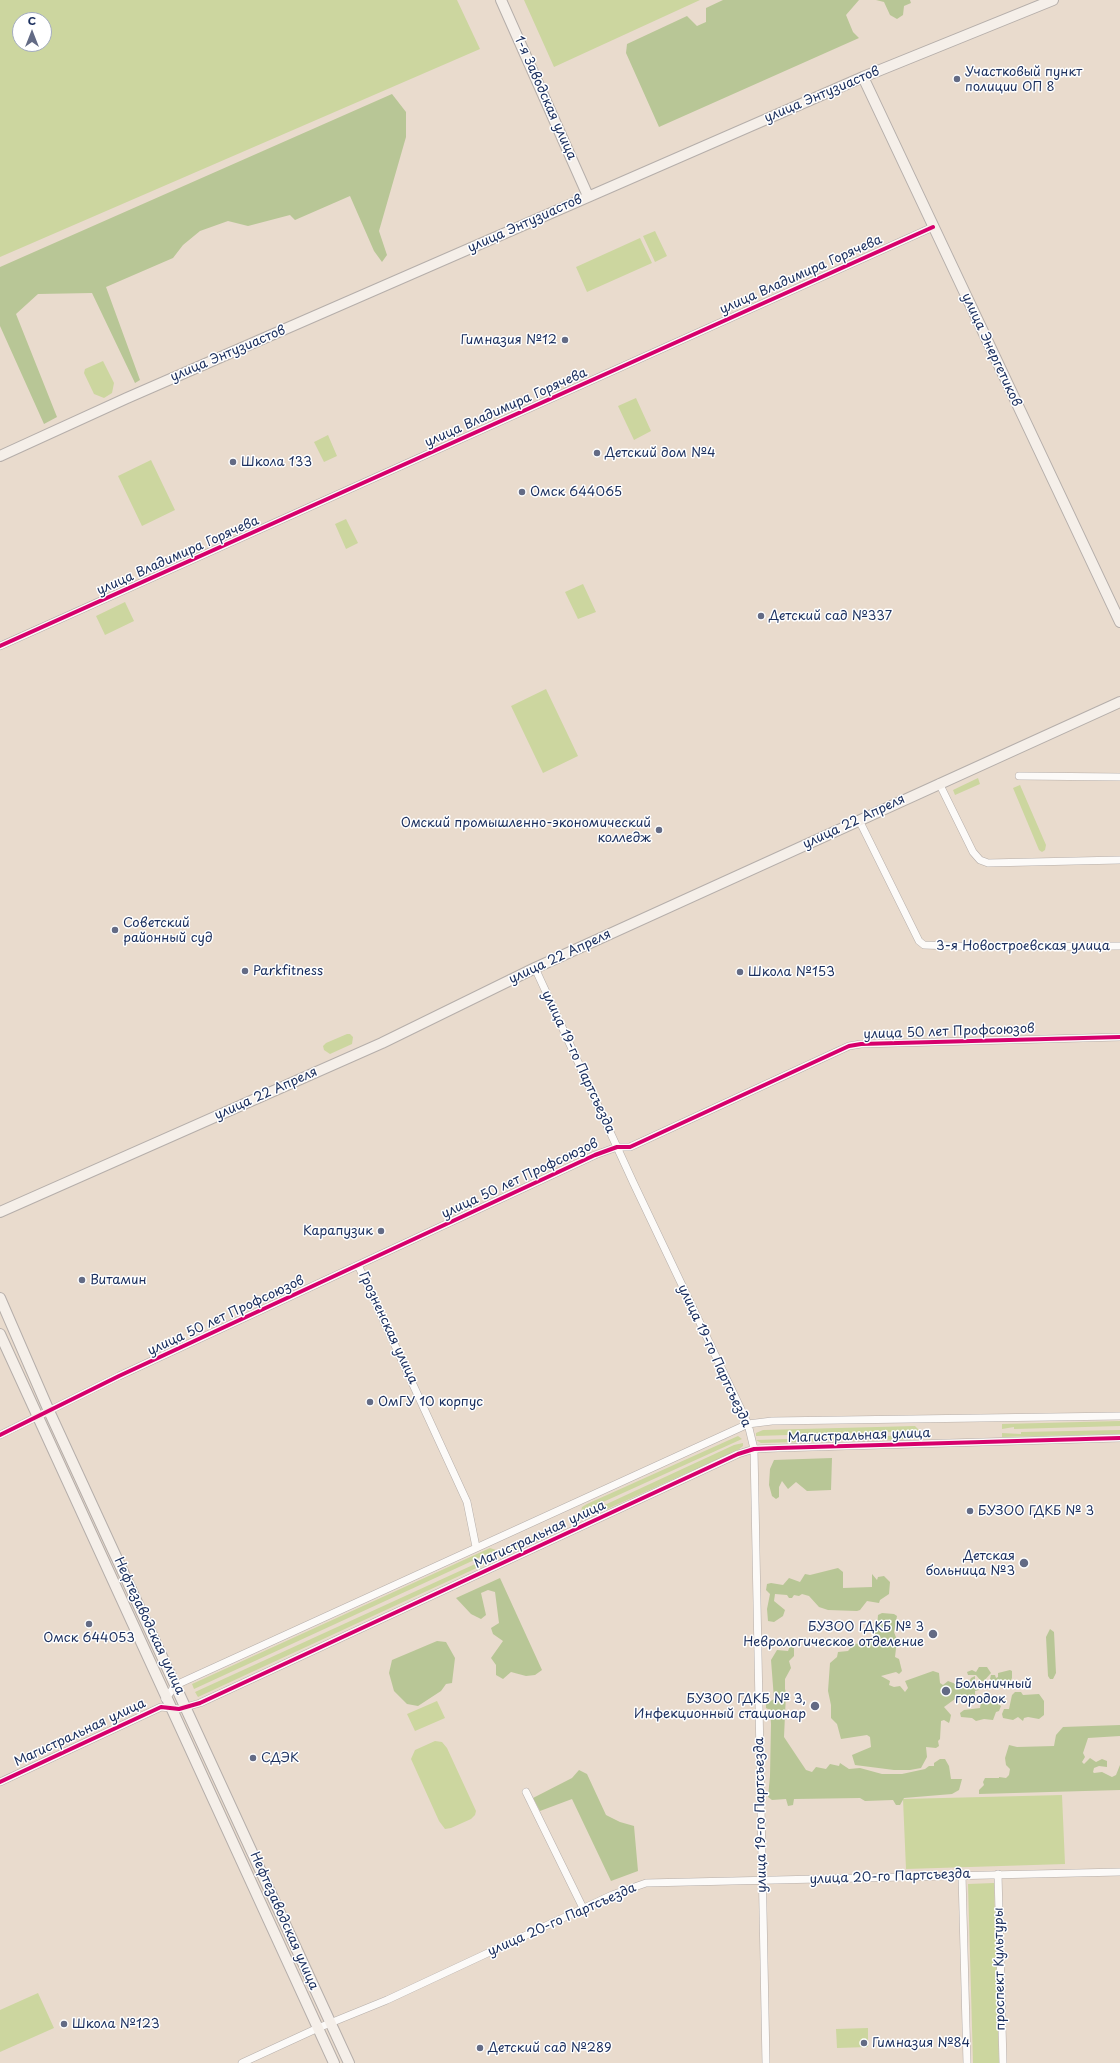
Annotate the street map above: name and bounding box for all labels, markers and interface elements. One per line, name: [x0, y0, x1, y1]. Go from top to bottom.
north arrow: [12, 12, 52, 52]
text: С: [28, 12, 36, 29]
street label: 1-я Заводская улица: [511, 34, 579, 162]
street label: улица Энтузиастов: [762, 64, 882, 126]
place label: Участковый пункт полиции ОП 8: [965, 64, 1082, 95]
marker: Участковый пункт полиции ОП 8: [952, 74, 962, 84]
street label: улица Энтузиастов: [465, 192, 585, 256]
street label: улица Владимира Горячева: [717, 232, 885, 318]
street label: улица Энергетиков: [958, 291, 1024, 409]
street label: улица Энтузиастов: [168, 323, 288, 385]
place label: Гимназия №12: [461, 332, 557, 348]
marker: Гимназия №12: [560, 335, 570, 345]
street label: улица Владимира Горячева: [422, 365, 590, 451]
place label: Детский дом №4: [605, 445, 716, 461]
marker: Детский дом №4: [592, 448, 602, 458]
place label: Школа 133: [241, 454, 312, 470]
marker: Школа 133: [228, 457, 238, 467]
place label: Омск 644065: [530, 484, 622, 500]
marker: Омск 644065: [517, 487, 527, 497]
street label: улица Владимира Горячева: [94, 513, 262, 599]
place label: Детский сад №337: [769, 608, 892, 624]
marker: Детский сад №337: [756, 611, 766, 621]
street label: улица 22 Апреля: [800, 791, 908, 853]
place label: Омский промышленно-экономический колледж: [401, 815, 651, 846]
marker: Омский промышленно-экономический колледж: [654, 825, 664, 835]
place label: Советский районный суд: [123, 915, 213, 946]
marker: Советский районный суд: [110, 925, 120, 935]
street label: улица 22 Апреля: [506, 926, 614, 988]
street label: 3-я Новостроевская улица: [936, 938, 1110, 954]
place label: Parkfitness: [253, 963, 323, 979]
place label: Школа №153: [748, 964, 835, 980]
marker: Parkfitness: [240, 966, 250, 976]
marker: Школа №153: [735, 967, 745, 977]
street label: улица 19-го Партсъезда: [538, 988, 618, 1136]
street label: улица 50 лет Профсоюзов: [863, 1021, 1035, 1043]
street label: улица 22 Апреля: [212, 1064, 320, 1124]
street label: улица 50 лет Профсоюзов: [439, 1136, 601, 1222]
place label: Карапузик: [303, 1223, 373, 1239]
marker: Карапузик: [376, 1226, 386, 1236]
street label: Грозненская улица: [355, 1269, 421, 1387]
place label: Витамин: [90, 1272, 147, 1288]
street label: улица 50 лет Профсоюзов: [145, 1273, 307, 1359]
marker: Витамин: [77, 1275, 87, 1285]
street label: улица 19-го Партсъезда: [674, 1282, 754, 1430]
place label: ОмГУ 10 корпус: [378, 1394, 483, 1410]
marker: ОмГУ 10 корпус: [365, 1397, 375, 1407]
street label: Магистральная улица: [787, 1426, 931, 1446]
street label: Магистральная улица: [472, 1498, 608, 1572]
place label: БУЗОО ГДКБ № 3: [978, 1503, 1094, 1519]
marker: БУЗОО ГДКБ № 3: [965, 1506, 975, 1516]
place label: Детская больница №3: [925, 1548, 1015, 1579]
street label: Нефтезаводская улица: [110, 1555, 188, 1697]
marker: Детская больница №3: [1018, 1557, 1030, 1569]
marker: Омск 644053: [84, 1619, 94, 1629]
place label: БУЗОО ГДКБ № 3 Неврологическое отделение: [743, 1619, 924, 1650]
marker: БУЗОО ГДКБ № 3 Неврологическое отделение: [927, 1628, 939, 1640]
place label: Омск 644053: [43, 1630, 135, 1646]
place label: Больничный городок: [955, 1676, 1032, 1707]
marker: Больничный городок: [940, 1685, 952, 1697]
place label: БУЗОО ГДКБ № 3, Инфекционный стационар: [634, 1691, 806, 1722]
street label: Магистральная улица: [12, 1696, 148, 1770]
marker: БУЗОО ГДКБ № 3, Инфекционный стационар: [809, 1700, 821, 1712]
street label: улица 19-го Партсъезда: [752, 1737, 770, 1893]
place label: СДЭК: [261, 1750, 299, 1766]
marker: СДЭК: [248, 1753, 258, 1763]
street label: Нефтезаводская улица: [246, 1850, 322, 1992]
street label: улица 20-го Партсъезда: [809, 1866, 971, 1888]
street label: улица 20-го Партсъезда: [485, 1880, 639, 1960]
street label: проспект Культуры: [991, 1907, 1009, 2031]
place label: Школа №123: [72, 2016, 160, 2032]
marker: Школа №123: [59, 2019, 69, 2029]
place label: Гимназия №84: [872, 2035, 970, 2051]
marker: Гимназия №84: [859, 2038, 869, 2048]
place label: Детский сад №289: [488, 2040, 612, 2056]
marker: Детский сад №289: [475, 2043, 485, 2053]

